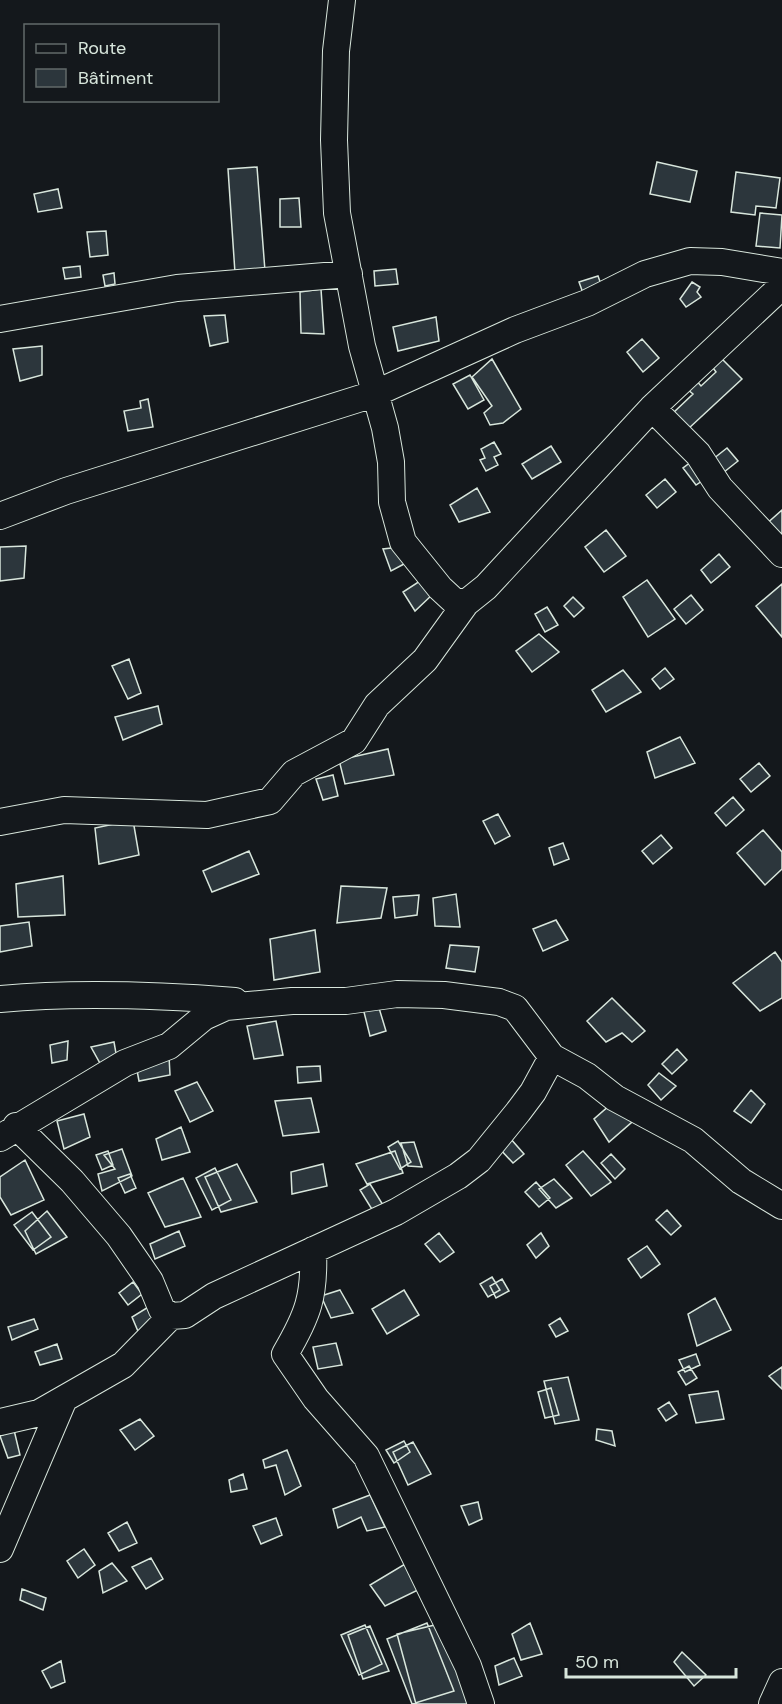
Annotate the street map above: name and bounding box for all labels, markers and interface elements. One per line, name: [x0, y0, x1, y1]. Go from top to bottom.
legend: [24, 24, 219, 102]
text: Route: [78, 36, 126, 60]
text: Bâtiment: [78, 66, 153, 90]
scale bar: [566, 1641, 736, 1679]
text: 50 m: [575, 1650, 619, 1674]

